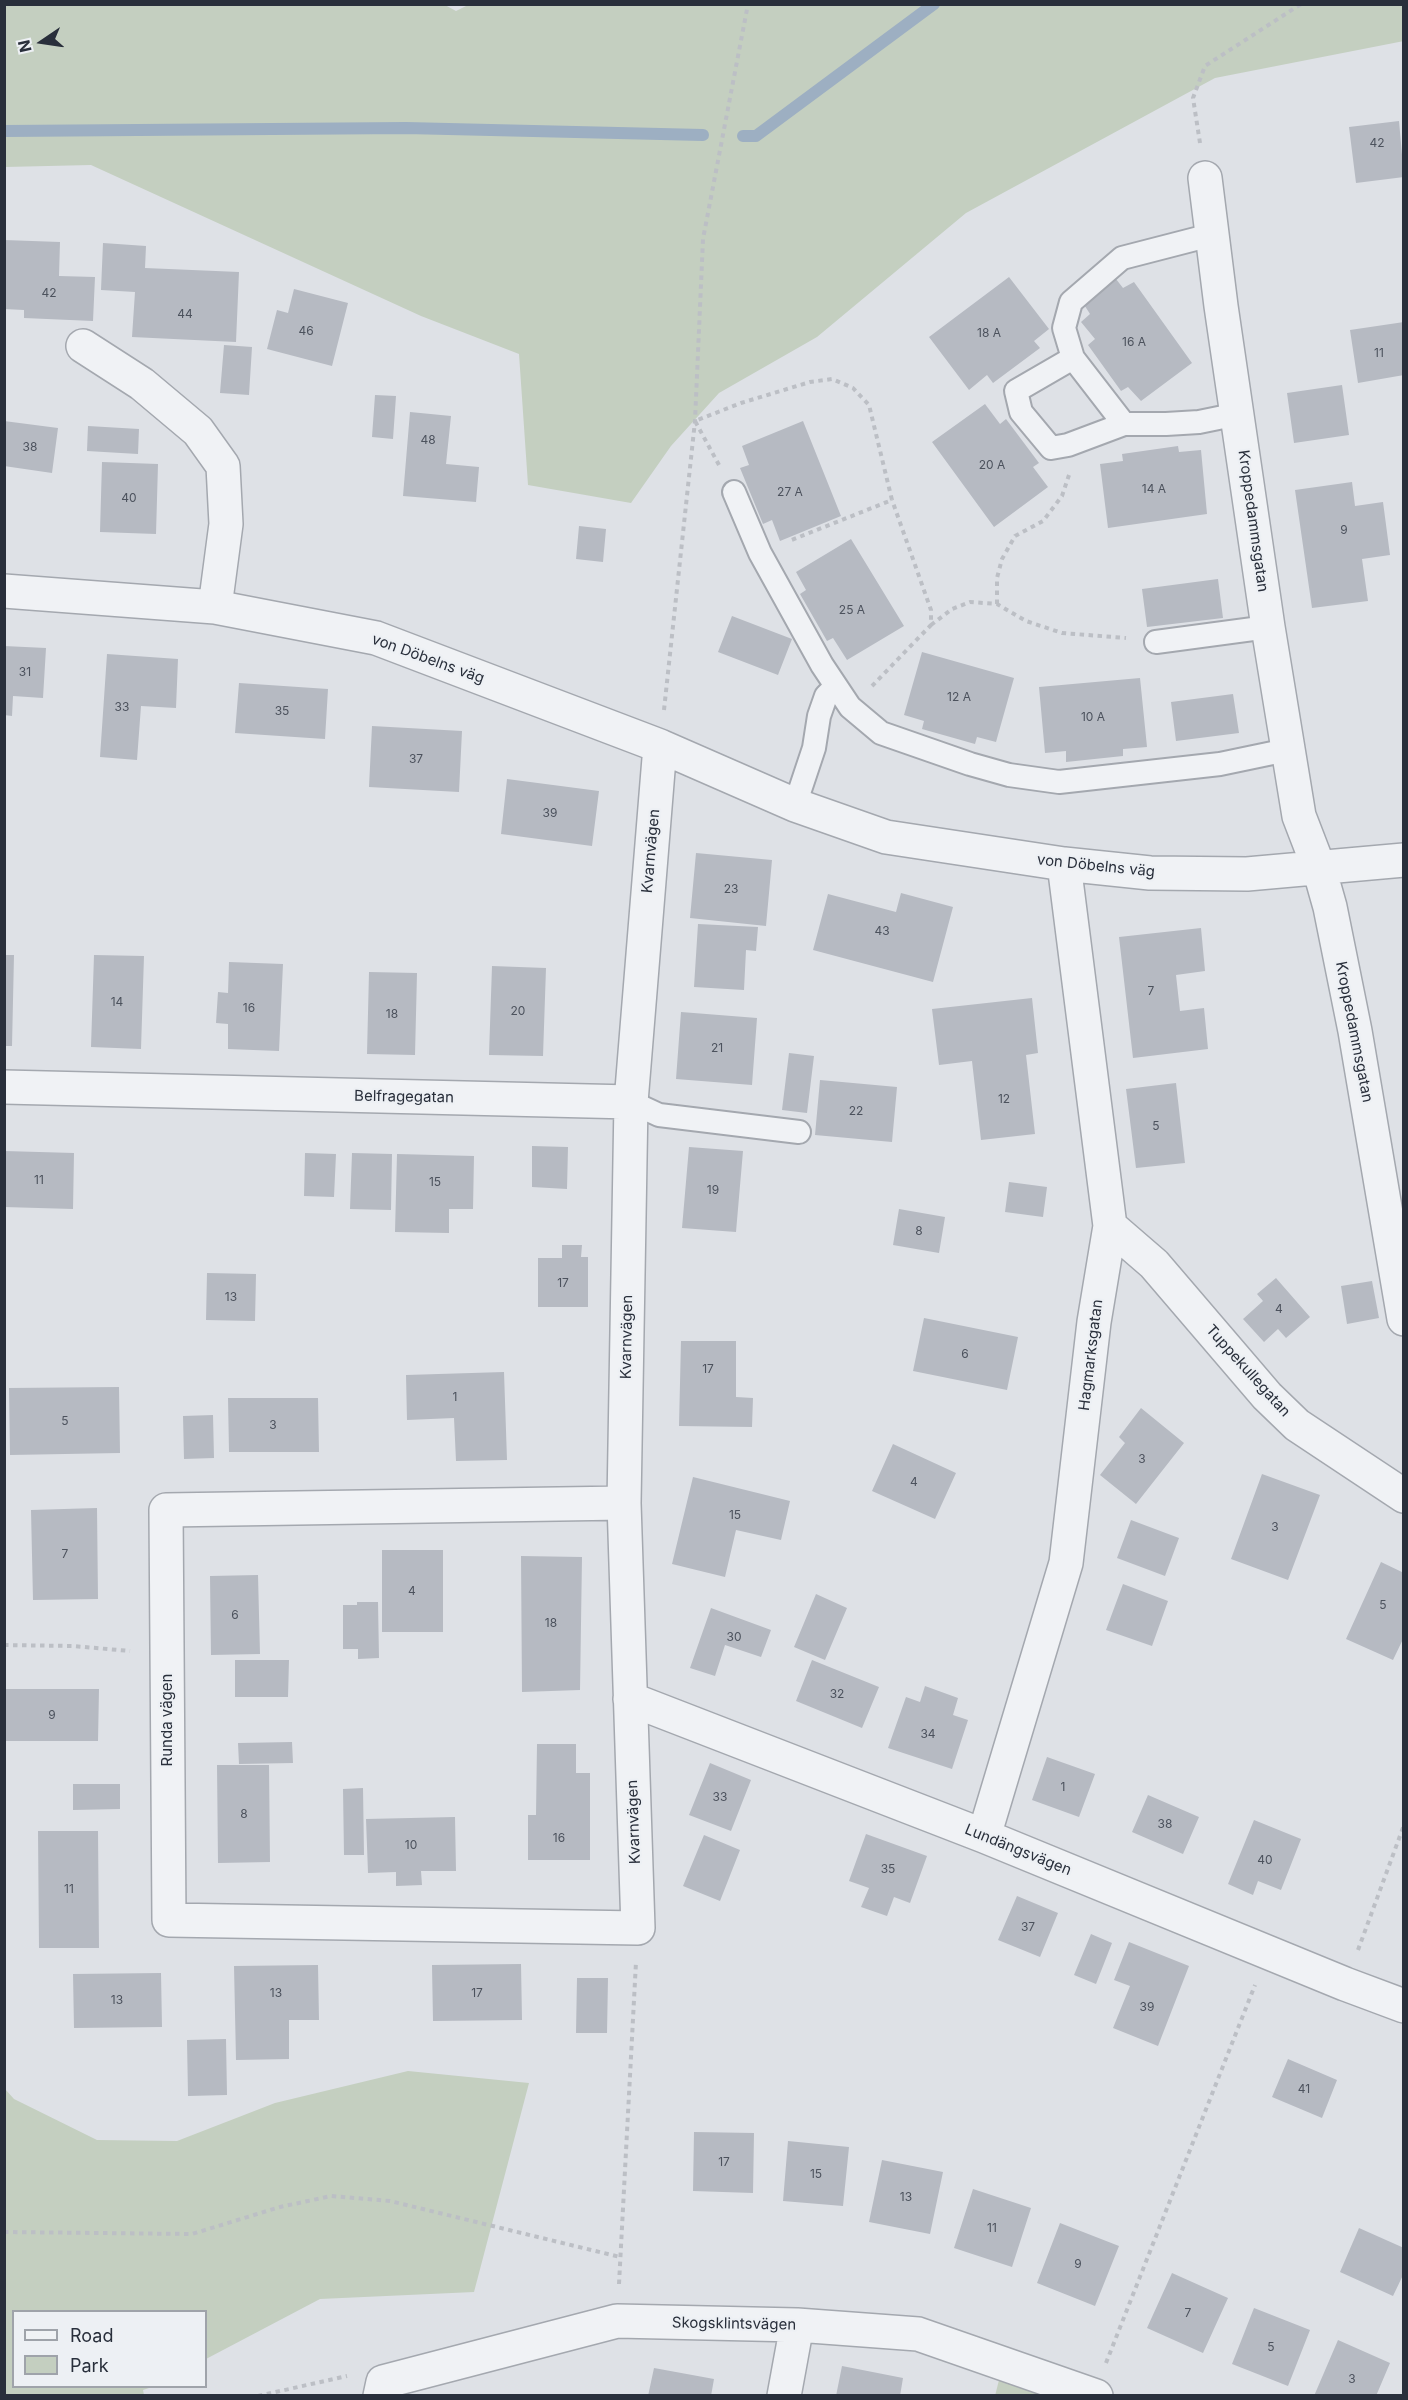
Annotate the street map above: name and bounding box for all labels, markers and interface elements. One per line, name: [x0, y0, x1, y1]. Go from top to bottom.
north arrow: [12, 12, 72, 72]
text: N: [13, 38, 36, 54]
house number: 42: [1369, 136, 1385, 150]
house number: 42: [41, 286, 57, 300]
house number: 44: [177, 307, 193, 321]
house number: 46: [298, 324, 314, 338]
house number: 18 A: [977, 326, 1001, 340]
house number: 16 A: [1122, 335, 1146, 349]
house number: 11: [1374, 346, 1384, 360]
house number: 48: [420, 433, 436, 447]
house number: 38: [23, 440, 37, 454]
street label: Kroppedammsgatan: [1234, 449, 1272, 593]
house number: 20 A: [979, 458, 1005, 472]
house number: 14 A: [1142, 482, 1166, 496]
house number: 27 A: [777, 485, 803, 499]
house number: 40: [121, 491, 137, 505]
house number: 9: [1340, 523, 1348, 537]
house number: 25 A: [839, 603, 865, 617]
street label: von Döbelns väg: [369, 630, 487, 688]
house number: 31: [19, 665, 31, 679]
house number: 12 A: [947, 690, 971, 704]
house number: 33: [115, 700, 129, 714]
house number: 35: [275, 704, 289, 718]
house number: 10 A: [1081, 710, 1105, 724]
house number: 37: [409, 752, 423, 766]
house number: 39: [543, 806, 557, 820]
street label: Kvarnvägen: [638, 808, 664, 894]
street label: von Döbelns väg: [1036, 851, 1156, 881]
house number: 23: [724, 882, 738, 896]
house number: 43: [874, 924, 890, 938]
street label: Kroppedammsgatan: [1331, 960, 1377, 1104]
house number: 7: [1148, 984, 1154, 998]
house number: 14: [111, 995, 123, 1009]
house number: 16: [243, 1001, 255, 1015]
house number: 20: [511, 1004, 525, 1018]
house number: 18: [386, 1007, 398, 1021]
house number: 21: [711, 1041, 723, 1055]
street label: Belfragegatan: [354, 1087, 454, 1107]
house number: 12: [998, 1092, 1010, 1106]
house number: 22: [849, 1104, 863, 1118]
house number: 5: [1152, 1119, 1160, 1133]
house number: 11: [34, 1173, 44, 1187]
house number: 15: [429, 1175, 441, 1189]
house number: 19: [707, 1183, 719, 1197]
house number: 8: [915, 1224, 923, 1238]
house number: 17: [557, 1276, 569, 1290]
house number: 13: [225, 1290, 237, 1304]
street label: Kvarnvägen: [617, 1295, 637, 1379]
street label: Hagmarksgatan: [1075, 1298, 1107, 1412]
house number: 4: [1275, 1302, 1283, 1316]
street label: Tuppekullegatan: [1202, 1321, 1294, 1421]
house number: 6: [961, 1347, 969, 1361]
house number: 17: [702, 1362, 714, 1376]
house number: 1: [453, 1390, 457, 1404]
house number: 5: [61, 1414, 69, 1428]
house number: 3: [269, 1418, 277, 1432]
house number: 3: [1138, 1452, 1146, 1466]
house number: 4: [910, 1475, 918, 1489]
house number: 15: [729, 1508, 741, 1522]
house number: 3: [1271, 1520, 1279, 1534]
house number: 7: [62, 1547, 68, 1561]
house number: 4: [408, 1584, 416, 1598]
house number: 5: [1379, 1598, 1387, 1612]
house number: 6: [231, 1608, 239, 1622]
house number: 18: [545, 1616, 557, 1630]
house number: 30: [727, 1630, 741, 1644]
street label: Runda vägen: [158, 1674, 176, 1766]
house number: 32: [830, 1687, 844, 1701]
house number: 9: [48, 1708, 56, 1722]
house number: 34: [920, 1727, 936, 1741]
street label: Kvarnvägen: [624, 1780, 644, 1864]
house number: 1: [1061, 1780, 1065, 1794]
house number: 33: [713, 1790, 727, 1804]
house number: 8: [240, 1807, 248, 1821]
house number: 38: [1158, 1817, 1172, 1831]
street label: Lundängsvägen: [962, 1820, 1074, 1880]
house number: 16: [553, 1831, 565, 1845]
house number: 10: [405, 1838, 417, 1852]
house number: 40: [1257, 1853, 1273, 1867]
house number: 35: [881, 1862, 895, 1876]
house number: 11: [64, 1882, 74, 1896]
house number: 37: [1021, 1920, 1035, 1934]
house number: 13: [270, 1986, 282, 2000]
house number: 17: [471, 1986, 483, 2000]
house number: 13: [111, 1993, 123, 2007]
house number: 39: [1140, 2000, 1154, 2014]
house number: 41: [1298, 2082, 1310, 2096]
house number: 17: [718, 2155, 730, 2169]
house number: 15: [810, 2167, 822, 2181]
house number: 13: [900, 2190, 912, 2204]
house number: 11: [987, 2221, 997, 2235]
house number: 9: [1074, 2257, 1082, 2271]
house number: 7: [1185, 2306, 1191, 2320]
legend: [12, 2310, 207, 2388]
street label: Skogsklintsvägen: [672, 2314, 796, 2334]
text: Road: [70, 2325, 113, 2346]
house number: 5: [1267, 2340, 1275, 2354]
text: Park: [70, 2355, 109, 2376]
house number: 3: [1348, 2372, 1356, 2386]

